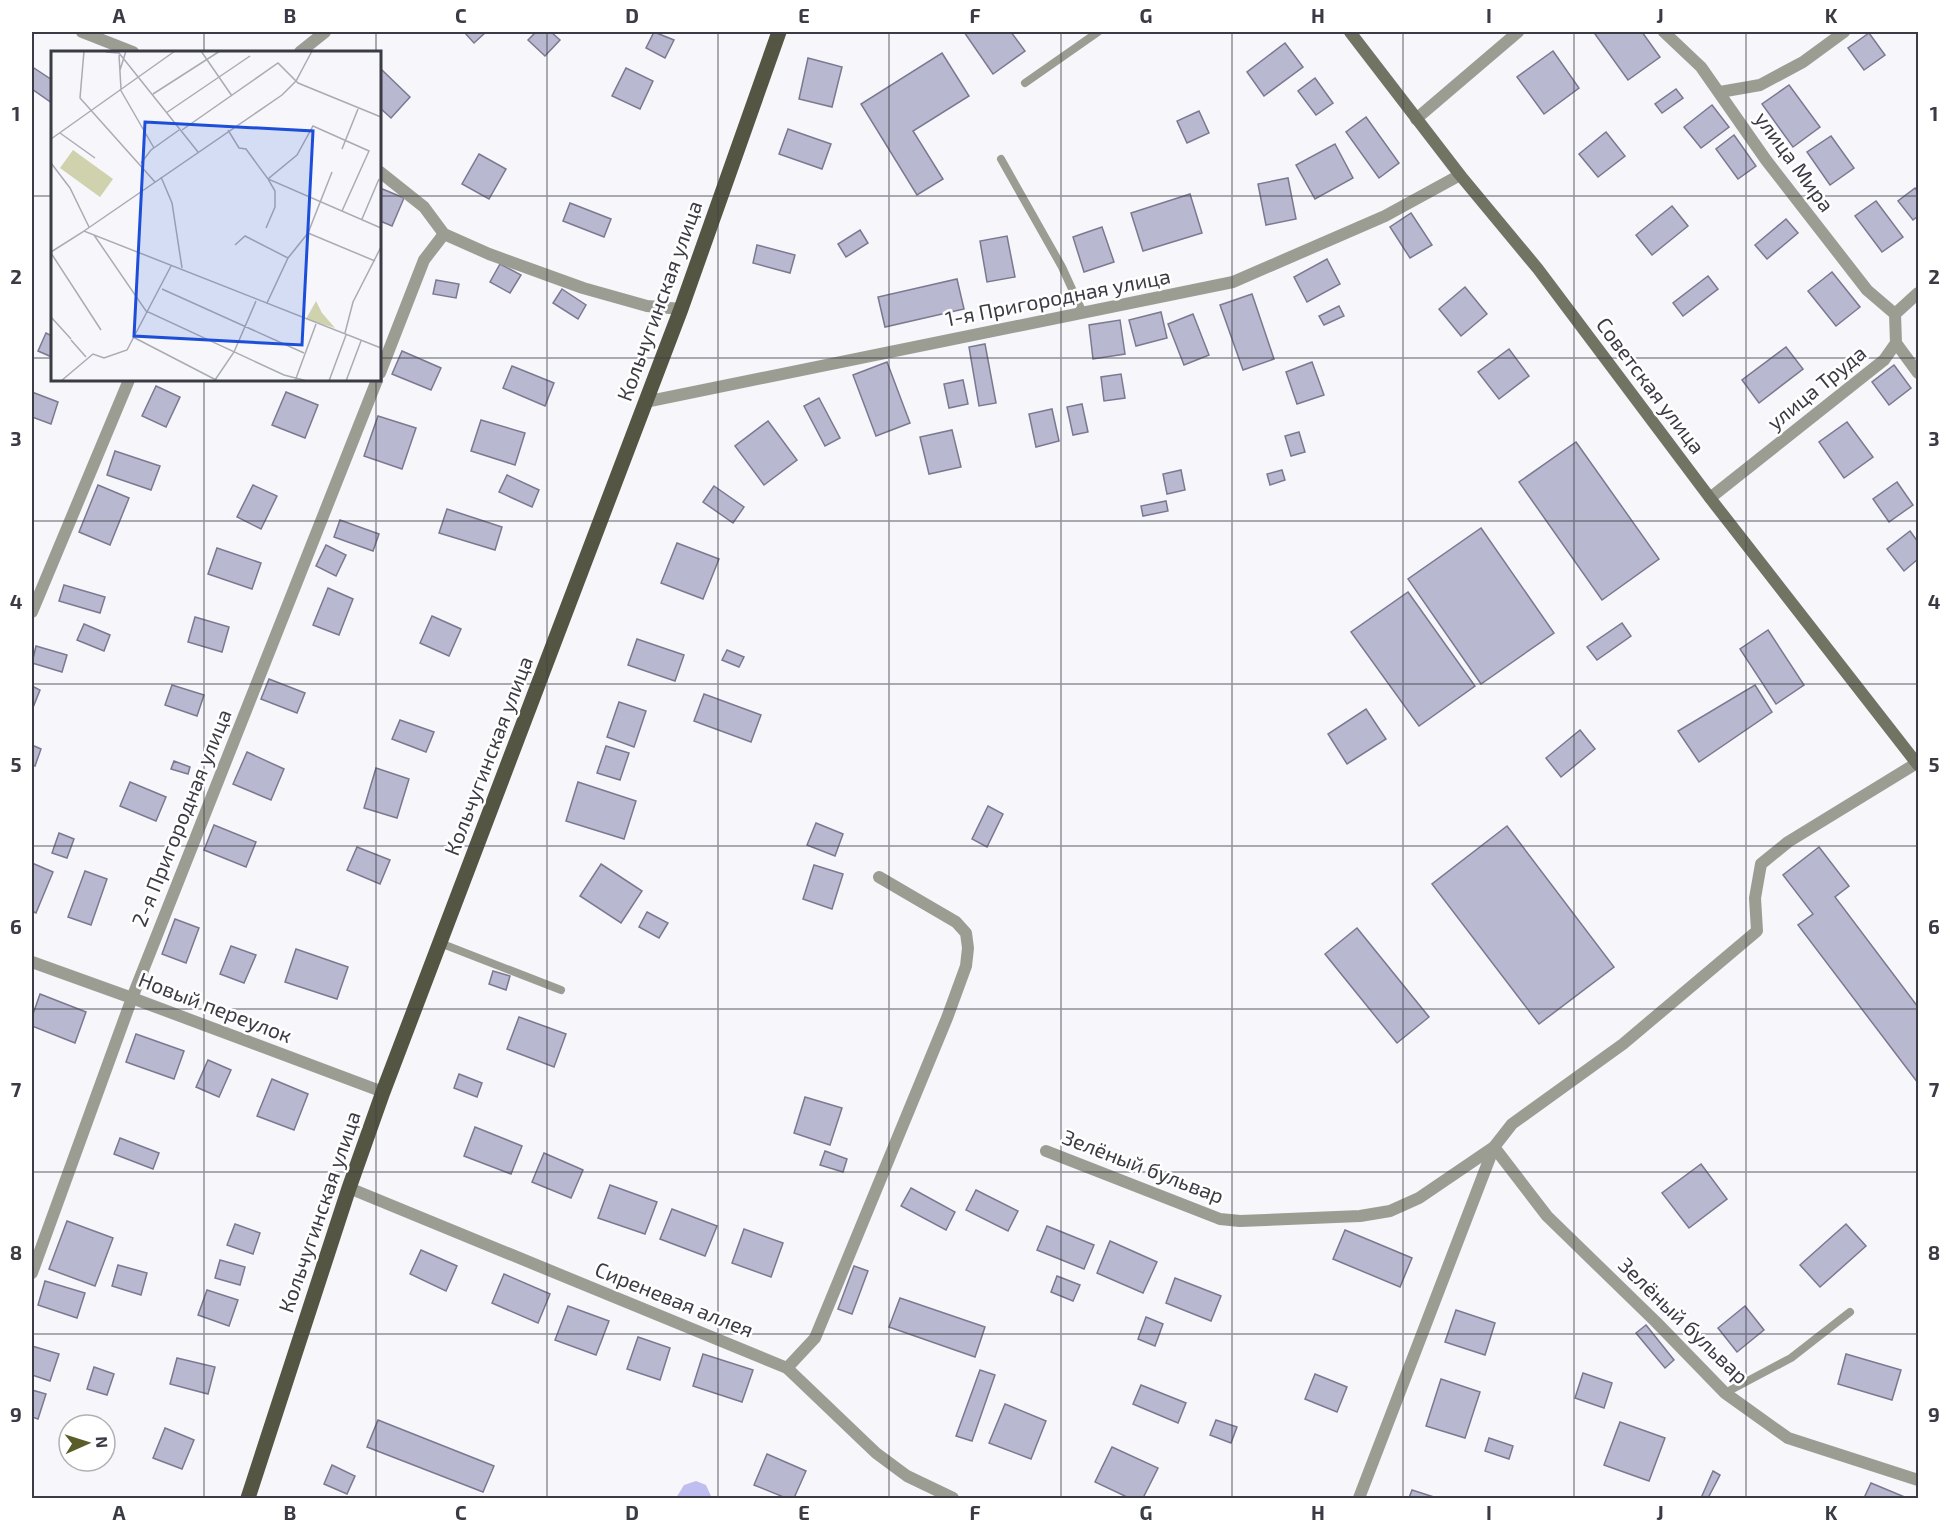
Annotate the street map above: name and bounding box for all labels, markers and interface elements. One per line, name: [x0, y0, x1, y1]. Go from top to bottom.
text: A: [112, 3, 126, 27]
text: B: [284, 3, 296, 27]
text: C: [455, 3, 467, 27]
text: D: [625, 3, 639, 27]
text: E: [798, 3, 810, 27]
text: F: [969, 3, 981, 27]
text: G: [1140, 3, 1152, 27]
text: H: [1311, 3, 1325, 27]
text: I: [1486, 3, 1492, 27]
text: J: [1656, 3, 1664, 27]
text: K: [1825, 3, 1838, 27]
inset map: [51, 51, 381, 381]
text: 1: [12, 101, 20, 125]
text: 1: [1930, 101, 1938, 125]
street label: улица Мира: [1750, 106, 1840, 217]
street label: Кольчугинская улица: [611, 197, 707, 404]
street label: 1-я Пригородная улица: [943, 262, 1173, 332]
text: 2: [10, 264, 22, 288]
text: 2: [1928, 264, 1940, 288]
street label: Советская улица: [1591, 312, 1711, 459]
street label: улица Труда: [1762, 339, 1871, 435]
text: 3: [10, 426, 22, 450]
text: 3: [1928, 426, 1940, 450]
text: 4: [10, 589, 23, 613]
text: 4: [1928, 589, 1941, 613]
street label: Кольчугинская улица: [438, 652, 538, 859]
street label: 2-я Пригородная улица: [126, 705, 237, 930]
text: 5: [10, 752, 22, 776]
text: 5: [1928, 752, 1940, 776]
text: 6: [10, 914, 22, 938]
text: 6: [1928, 914, 1940, 938]
street label: Новый переулок: [135, 966, 296, 1048]
text: 7: [11, 1077, 22, 1101]
text: 7: [1929, 1077, 1940, 1101]
street label: Кольчугинская улица: [272, 1107, 366, 1316]
street label: Зелёный бульвар: [1059, 1123, 1228, 1209]
text: 8: [10, 1240, 22, 1264]
text: 8: [1928, 1240, 1940, 1264]
street label: Зелёный бульвар: [1613, 1252, 1754, 1389]
street label: Сиреневая аллея: [592, 1255, 757, 1342]
text: 9: [10, 1402, 22, 1426]
text: 9: [1928, 1402, 1940, 1426]
north arrow: [57, 1413, 117, 1473]
text: N: [93, 1436, 112, 1448]
text: A: [112, 1500, 126, 1524]
text: B: [284, 1500, 296, 1524]
text: C: [455, 1500, 467, 1524]
text: D: [625, 1500, 639, 1524]
text: E: [798, 1500, 810, 1524]
text: F: [969, 1500, 981, 1524]
text: G: [1140, 1500, 1152, 1524]
text: H: [1311, 1500, 1325, 1524]
text: I: [1486, 1500, 1492, 1524]
text: J: [1656, 1500, 1664, 1524]
text: K: [1825, 1500, 1838, 1524]

